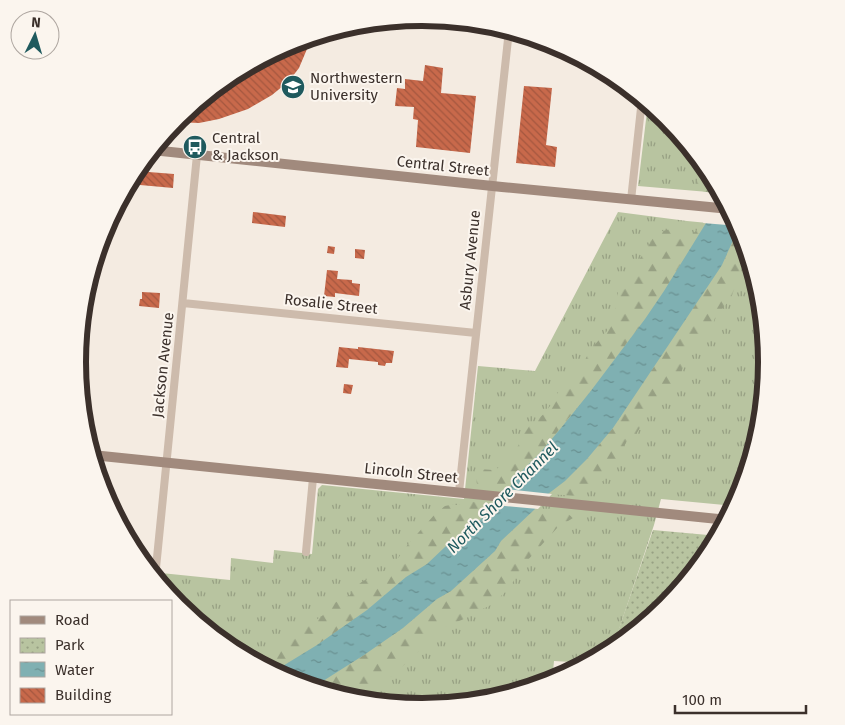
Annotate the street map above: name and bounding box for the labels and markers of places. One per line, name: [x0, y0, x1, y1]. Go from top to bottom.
place label: Northwestern University: [310, 69, 403, 104]
school or university icon: Northwestern University: [280, 74, 306, 100]
place label: Central & Jackson: [212, 129, 279, 164]
bus stop icon: Central & Jackson: [182, 134, 208, 160]

